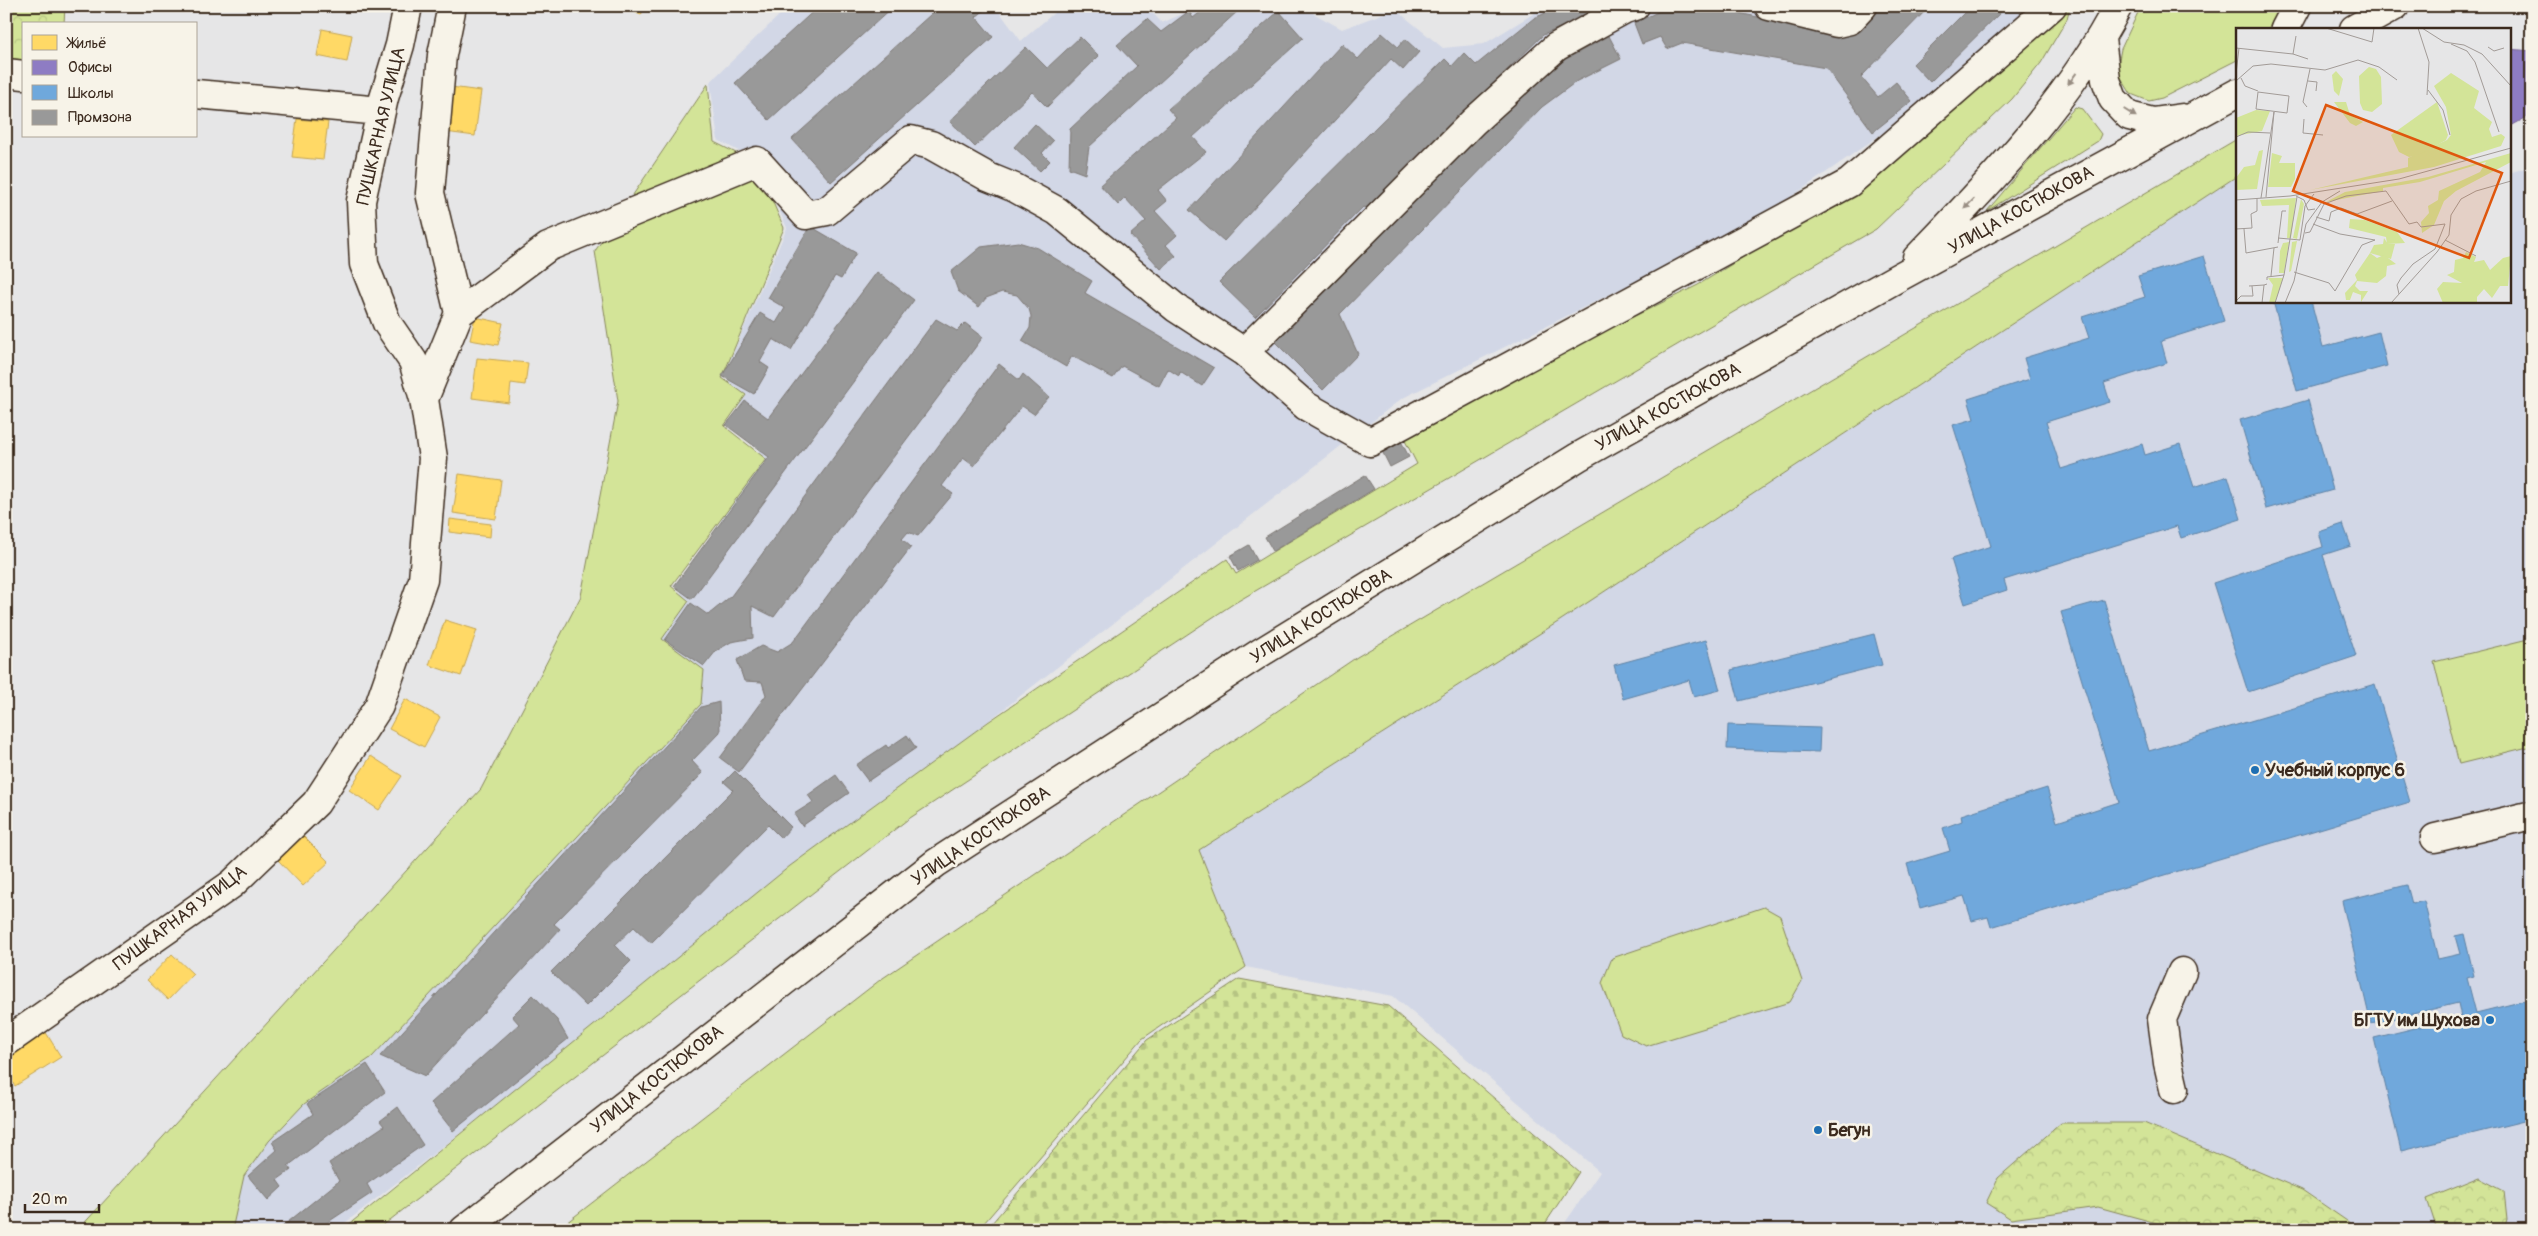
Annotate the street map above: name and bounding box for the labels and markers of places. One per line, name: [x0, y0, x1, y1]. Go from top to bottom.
place label: Учебный корпус 6: [2265, 759, 2405, 782]
marker: Учебный корпус 6: [2249, 764, 2261, 776]
place label: БГТУ им Шухова: [2354, 1009, 2481, 1032]
marker: БГТУ им Шухова: [2484, 1014, 2496, 1026]
place label: Бегун: [1828, 1119, 1870, 1142]
marker: Бегун: [1812, 1124, 1824, 1136]

